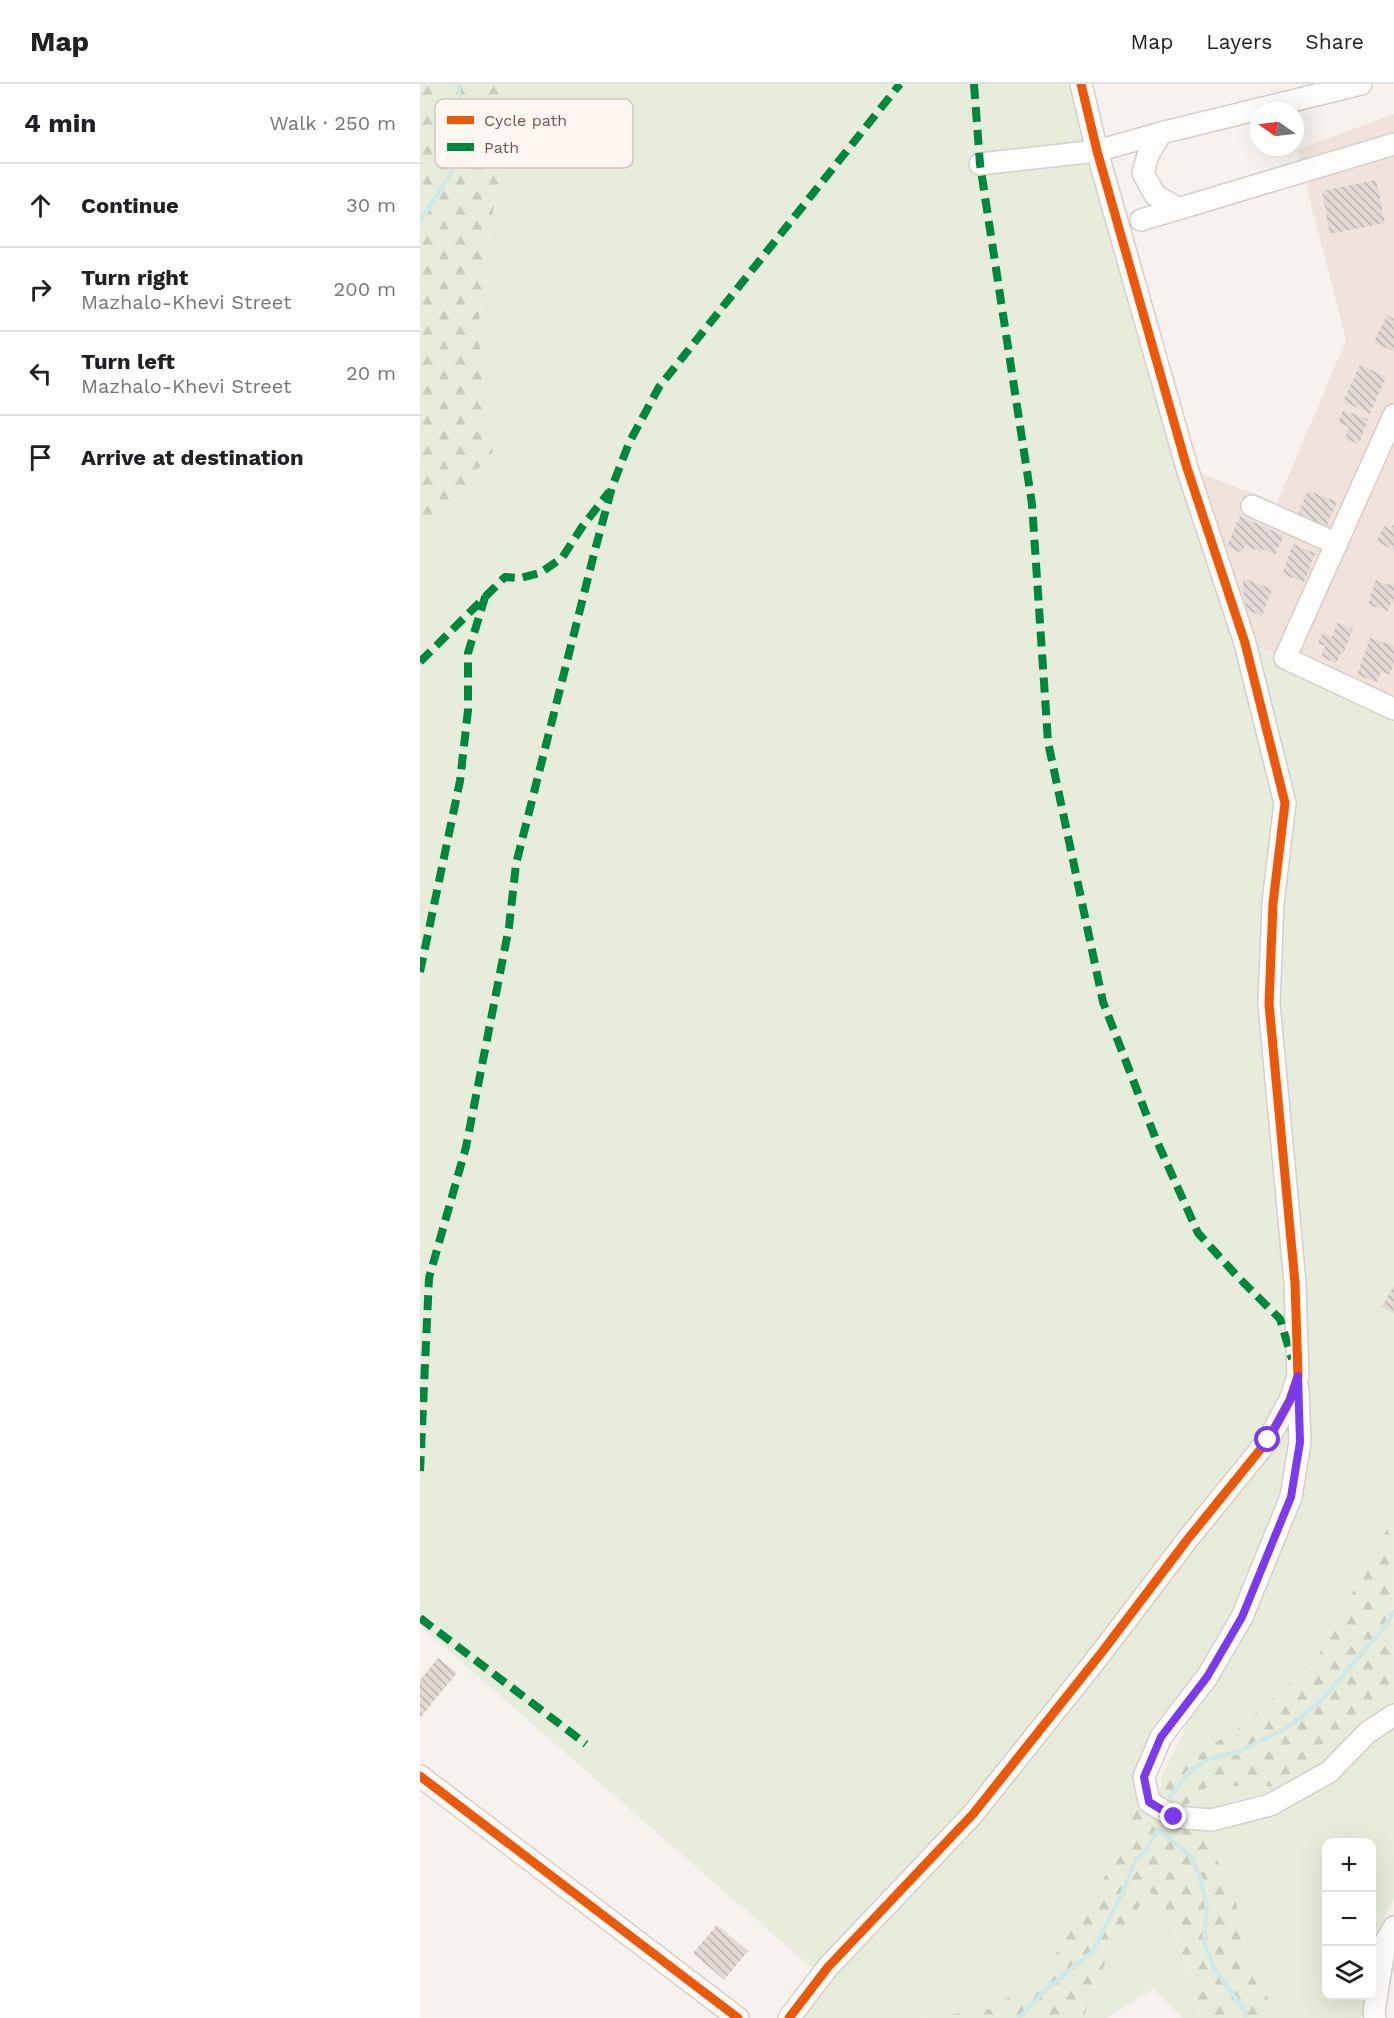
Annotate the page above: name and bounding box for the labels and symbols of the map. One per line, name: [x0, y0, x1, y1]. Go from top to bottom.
legend: [435, 99, 633, 168]
north arrow: [1250, 102, 1304, 156]
text: Cycle path: [484, 111, 567, 130]
text: Path: [484, 138, 519, 157]
route start: [1254, 1426, 1280, 1452]
route end: [1160, 1803, 1186, 1829]

